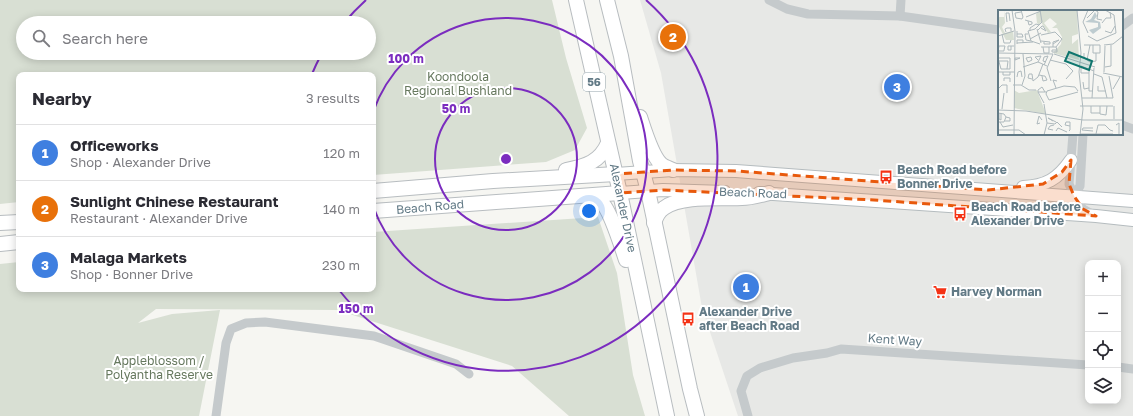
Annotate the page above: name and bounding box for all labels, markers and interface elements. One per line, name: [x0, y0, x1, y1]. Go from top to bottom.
inset map: [998, 10, 1123, 135]
search box: [16, 16, 376, 60]
pin: 2: [660, 22, 686, 52]
icon: search: [30, 27, 52, 49]
text: Search here: [62, 29, 148, 47]
text: 100 m: [388, 51, 424, 66]
park label: Koondoola Regional Bushland: [404, 69, 512, 98]
pin: 3: [884, 72, 910, 102]
road number: 56: [583, 73, 605, 91]
text: Nearby: [32, 88, 92, 109]
text: 3 results: [306, 90, 360, 106]
text: 50 m: [442, 101, 470, 116]
text: Officeworks: [70, 136, 159, 154]
text: 1: [42, 145, 48, 161]
text: 120 m: [323, 145, 360, 161]
centre of rings: [499, 152, 513, 166]
text: Shop · Alexander Drive: [70, 154, 211, 170]
street label: Alexander Drive: [607, 162, 640, 254]
place label: Beach Road before Bonner Drive: [897, 162, 1007, 191]
bus stop icon: Beach Road before Bonner Drive: [878, 169, 894, 185]
street label: Beach Road: [719, 184, 787, 201]
text: Sunlight Chinese Restaurant: [70, 192, 278, 210]
street label: Beach Road: [395, 196, 465, 217]
place label: Beach Road before Alexander Drive: [971, 199, 1081, 228]
text: 2: [41, 201, 49, 217]
text: 140 m: [323, 201, 360, 217]
your location: [579, 201, 599, 221]
bus stop icon: Beach Road before Alexander Drive: [952, 206, 968, 222]
text: Restaurant · Alexander Drive: [70, 210, 248, 226]
text: Malaga Markets: [70, 248, 187, 266]
text: 3: [41, 257, 49, 273]
text: 230 m: [322, 257, 360, 273]
map controls: [1085, 260, 1121, 404]
button: +: [1085, 260, 1121, 296]
text: Shop · Bonner Drive: [70, 266, 193, 282]
pin: 1: [733, 272, 759, 302]
supermarket icon: Harvey Norman: [932, 284, 948, 300]
place label: Harvey Norman: [951, 284, 1042, 299]
button: −: [1085, 296, 1121, 332]
text: 150 m: [339, 301, 373, 316]
place label: Alexander Drive after Beach Road: [699, 304, 800, 333]
bus stop icon: Alexander Drive after Beach Road: [680, 311, 696, 327]
street label: Kent Way: [867, 330, 923, 349]
button: locate: [1085, 332, 1121, 368]
park label: Appleblossom / Polyantha Reserve: [105, 353, 213, 382]
button: layers: [1085, 368, 1121, 404]

